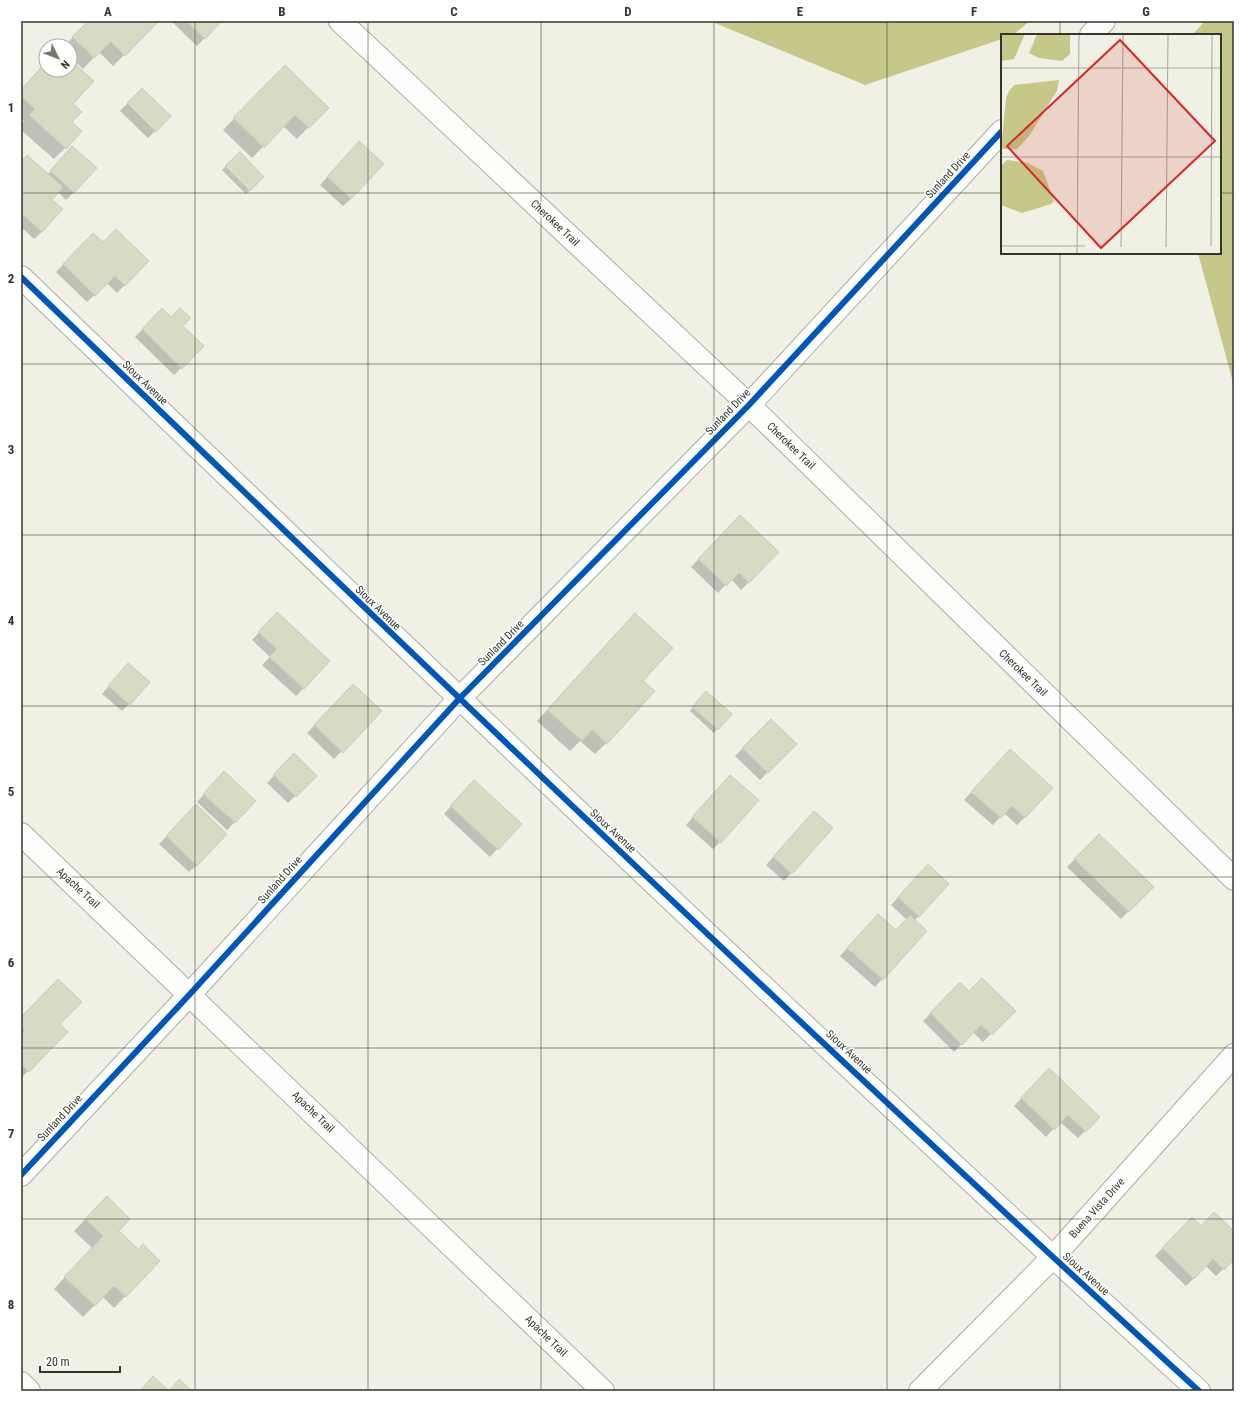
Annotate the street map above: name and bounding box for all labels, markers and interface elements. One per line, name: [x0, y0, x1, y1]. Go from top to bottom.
text: A: [104, 4, 112, 19]
text: B: [278, 4, 286, 19]
text: C: [450, 4, 458, 19]
text: D: [624, 4, 632, 19]
text: E: [797, 4, 804, 19]
text: F: [971, 4, 977, 19]
text: G: [1142, 4, 1150, 19]
inset map: [1001, 34, 1221, 254]
north arrow: [38, 38, 78, 78]
text: N: [58, 58, 72, 72]
text: 1: [8, 100, 14, 115]
street label: Sunland Drive: [923, 149, 973, 201]
street label: Cherokee Trail: [528, 197, 582, 249]
text: 2: [8, 271, 15, 286]
street label: Sioux Avenue: [120, 358, 170, 408]
street label: Sunland Drive: [703, 386, 753, 438]
street label: Cherokee Trail: [764, 420, 818, 472]
text: 3: [8, 442, 14, 457]
street label: Sioux Avenue: [353, 583, 403, 633]
text: 4: [8, 613, 15, 628]
street label: Sunland Drive: [475, 617, 527, 669]
street label: Cherokee Trail: [996, 647, 1050, 699]
text: 5: [8, 784, 15, 799]
street label: Sioux Avenue: [587, 806, 639, 856]
street label: Sunland Drive: [255, 854, 305, 906]
street label: Apache Trail: [54, 865, 102, 911]
text: 6: [8, 955, 15, 970]
street label: Sioux Avenue: [823, 1027, 875, 1077]
street label: Apache Trail: [289, 1089, 337, 1135]
street label: Sunland Drive: [35, 1092, 85, 1144]
text: 7: [8, 1126, 15, 1141]
street label: Buena Vista Drive: [1067, 1175, 1127, 1241]
street label: Sioux Avenue: [1060, 1250, 1112, 1298]
text: 8: [8, 1297, 14, 1312]
street label: Apache Trail: [522, 1313, 570, 1359]
scale bar: [40, 1348, 120, 1374]
text: 20 m: [46, 1355, 70, 1369]

